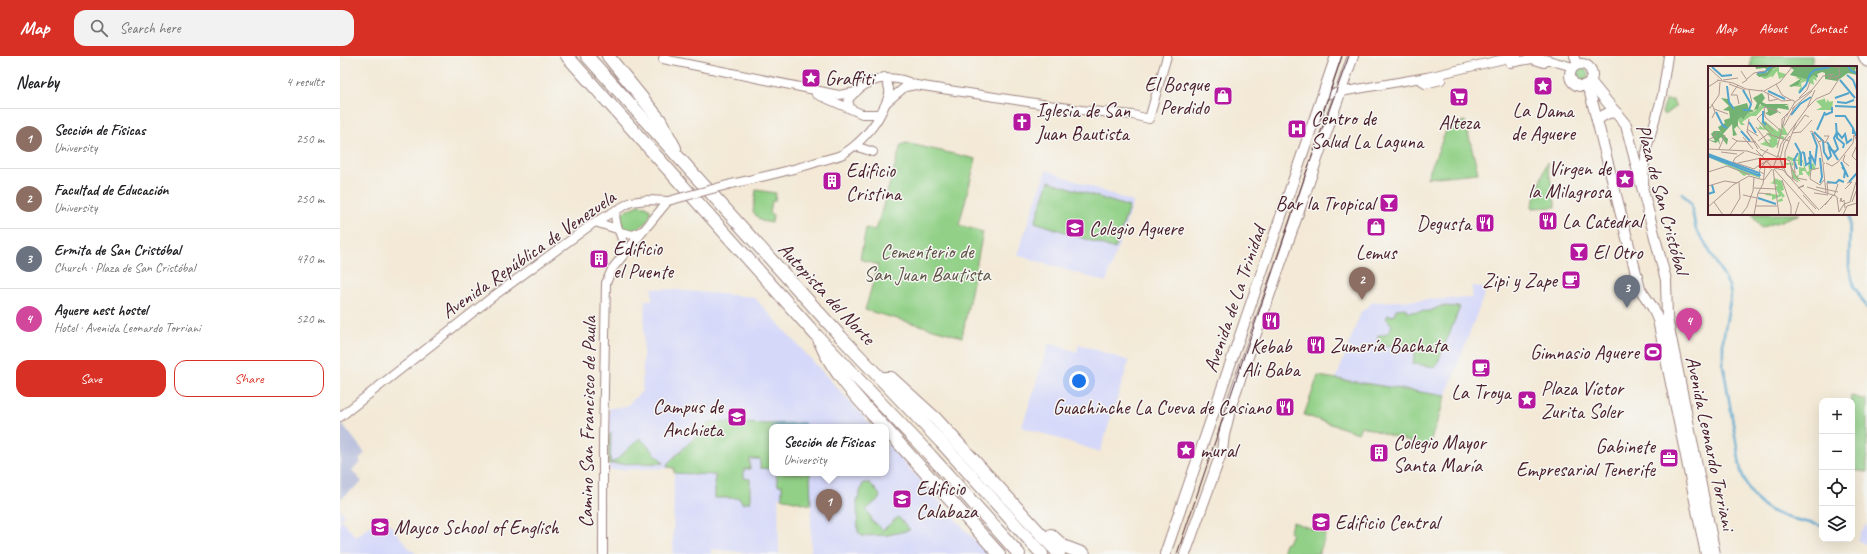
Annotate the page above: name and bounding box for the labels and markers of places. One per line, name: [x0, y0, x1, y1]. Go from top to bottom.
place label: Graffiti: [825, 66, 876, 91]
place icon: Graffiti: [800, 67, 822, 89]
place label: El Bosque Perdido: [1144, 72, 1210, 120]
place icon: La Dama de Aguere: [1532, 75, 1554, 97]
shop icon: El Bosque Perdido: [1212, 85, 1234, 107]
supermarket icon: Alteza: [1448, 86, 1470, 108]
place label: Iglesia de San Juan Bautista: [1035, 98, 1131, 146]
place label: La Dama de Aguere: [1511, 98, 1576, 146]
place label: Centro de Salud La Laguna: [1311, 106, 1425, 154]
place label: Alteza: [1439, 110, 1481, 135]
church icon: Iglesia de San Juan Bautista: [1011, 111, 1033, 133]
hospital icon: Centro de Salud La Laguna: [1286, 118, 1308, 140]
place label: Virgen de la Milagrosa: [1528, 156, 1613, 204]
place label: Edificio Cristina: [846, 158, 903, 206]
place icon: Virgen de la Milagrosa: [1614, 168, 1636, 190]
building icon: Edificio Cristina: [821, 170, 843, 192]
place label: Bar la Tropical: [1275, 191, 1379, 216]
bar icon: Bar la Tropical: [1378, 192, 1400, 214]
place label: La Catedral: [1562, 209, 1646, 234]
restaurant icon: La Catedral: [1537, 210, 1559, 232]
place label: Degusta: [1417, 211, 1473, 236]
restaurant icon: Degusta: [1474, 212, 1496, 234]
place label: Colegio Aguere: [1089, 216, 1184, 241]
shop icon: Lemus: [1365, 216, 1387, 238]
school or university icon: Colegio Aguere: [1064, 217, 1086, 239]
place label: Edificio el Puente: [613, 236, 675, 284]
place label: Lemus: [1356, 240, 1398, 265]
place label: El Otro: [1593, 240, 1644, 265]
bar icon: El Otro: [1568, 241, 1590, 263]
building icon: Edificio el Puente: [588, 248, 610, 270]
pin: 2: [1349, 267, 1375, 300]
place label: Zipi y Zape: [1482, 268, 1558, 293]
cafe icon: Zipi y Zape: [1560, 269, 1582, 291]
pin: 3: [1614, 275, 1640, 308]
pin: 4: [1676, 308, 1702, 341]
restaurant icon: Kebab Ali Baba: [1260, 310, 1282, 332]
place label: Zumería Bachata: [1330, 333, 1449, 358]
place label: Kebab Ali Baba: [1242, 334, 1301, 382]
restaurant icon: Zumería Bachata: [1305, 334, 1327, 356]
place label: Gimnasio Aguere: [1530, 340, 1640, 365]
sports icon: Gimnasio Aguere: [1642, 341, 1664, 363]
cafe icon: La Troya: [1470, 357, 1492, 379]
place label: Plaza Víctor Zurita Soler: [1541, 376, 1625, 424]
place label: La Troya: [1451, 380, 1513, 405]
place icon: Plaza Víctor Zurita Soler: [1516, 389, 1538, 411]
place label: Campus de Anchieta: [653, 394, 725, 442]
place label: Guachinche La Cueva de Casiano: [1053, 395, 1272, 420]
restaurant icon: Guachinche La Cueva de Casiano: [1274, 396, 1296, 418]
school or university icon: Campus de Anchieta: [726, 406, 748, 428]
place label: Colegio Mayor Santa María: [1393, 430, 1487, 478]
place label: Gabinete Empresarial Tenerife: [1516, 434, 1656, 482]
place label: mural: [1200, 438, 1241, 463]
place icon: mural: [1175, 439, 1197, 461]
building icon: Colegio Mayor Santa María: [1368, 442, 1390, 464]
office icon: Gabinete Empresarial Tenerife: [1658, 447, 1680, 469]
place label: Edificio Calabaza: [916, 476, 979, 524]
school or university icon: Edificio Calabaza: [891, 488, 913, 510]
pin: 1: [816, 489, 842, 522]
place label: Edificio Central: [1335, 510, 1443, 535]
school or university icon: Edificio Central: [1310, 511, 1332, 533]
place label: Mayco School of English: [394, 515, 560, 540]
school or university icon: Mayco School of English: [369, 516, 391, 538]

